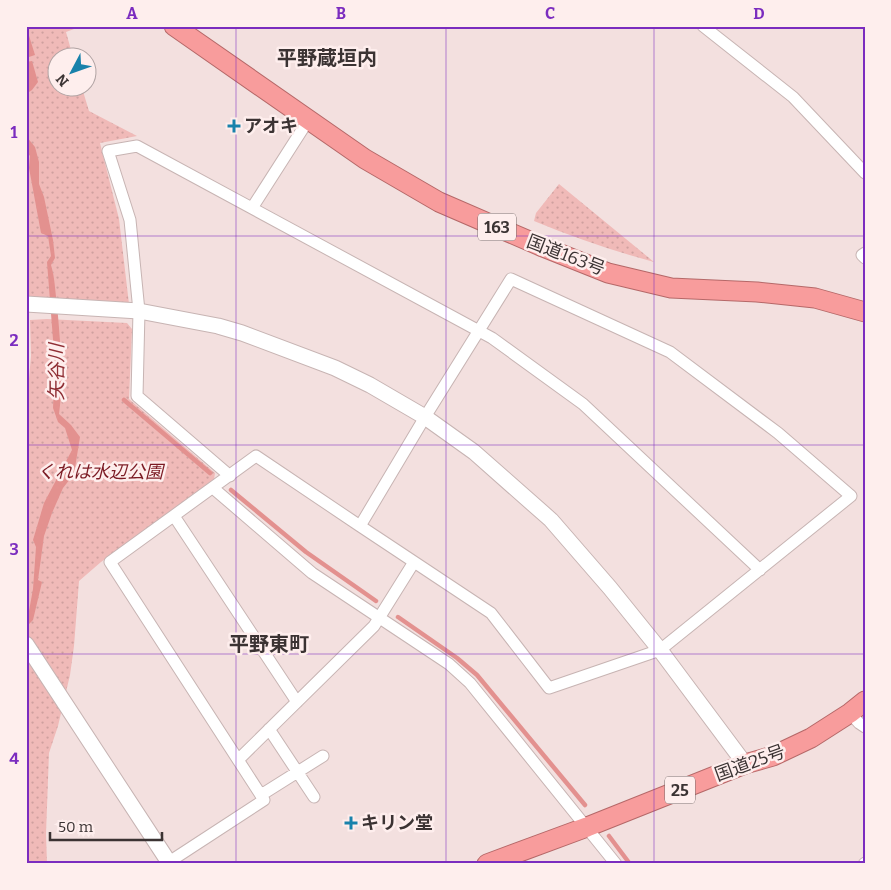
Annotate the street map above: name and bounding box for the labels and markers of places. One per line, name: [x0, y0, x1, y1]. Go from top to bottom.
place label: アオキ: [244, 115, 298, 137]
marker: アオキ: [228, 120, 240, 132]
place label: キリン堂: [361, 812, 433, 834]
marker: キリン堂: [345, 817, 357, 829]

